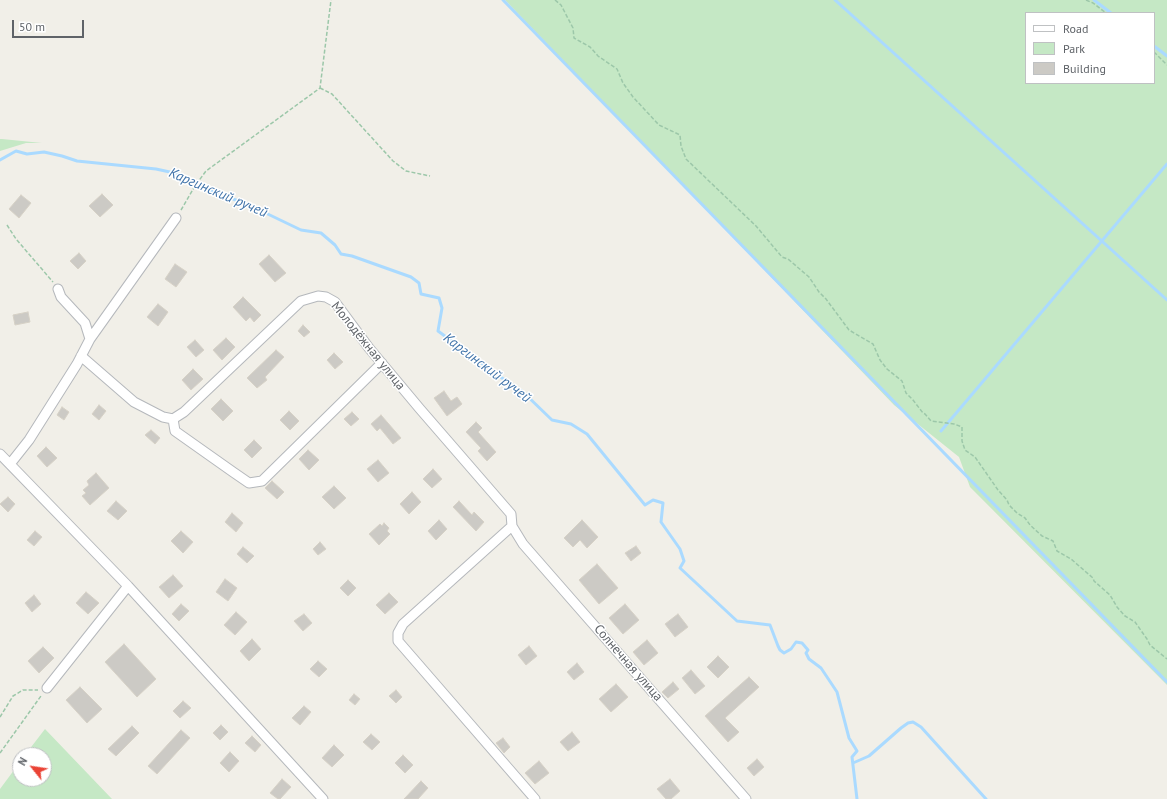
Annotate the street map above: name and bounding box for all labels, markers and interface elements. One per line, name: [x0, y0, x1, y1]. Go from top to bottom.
scale bar: [14, 12, 86, 38]
legend: [1025, 12, 1155, 84]
text: 50 m: [19, 19, 45, 34]
text: Road: [1063, 21, 1088, 36]
text: Park: [1063, 41, 1085, 56]
text: Building: [1063, 61, 1106, 76]
water label: Каргинский ручей: [166, 165, 270, 221]
street label: Молодёжная улица: [328, 299, 408, 393]
water label: Каргинский ручей: [440, 330, 534, 406]
street label: Солнечная улица: [590, 621, 666, 705]
north arrow: [12, 747, 52, 787]
text: N: [15, 755, 30, 768]

